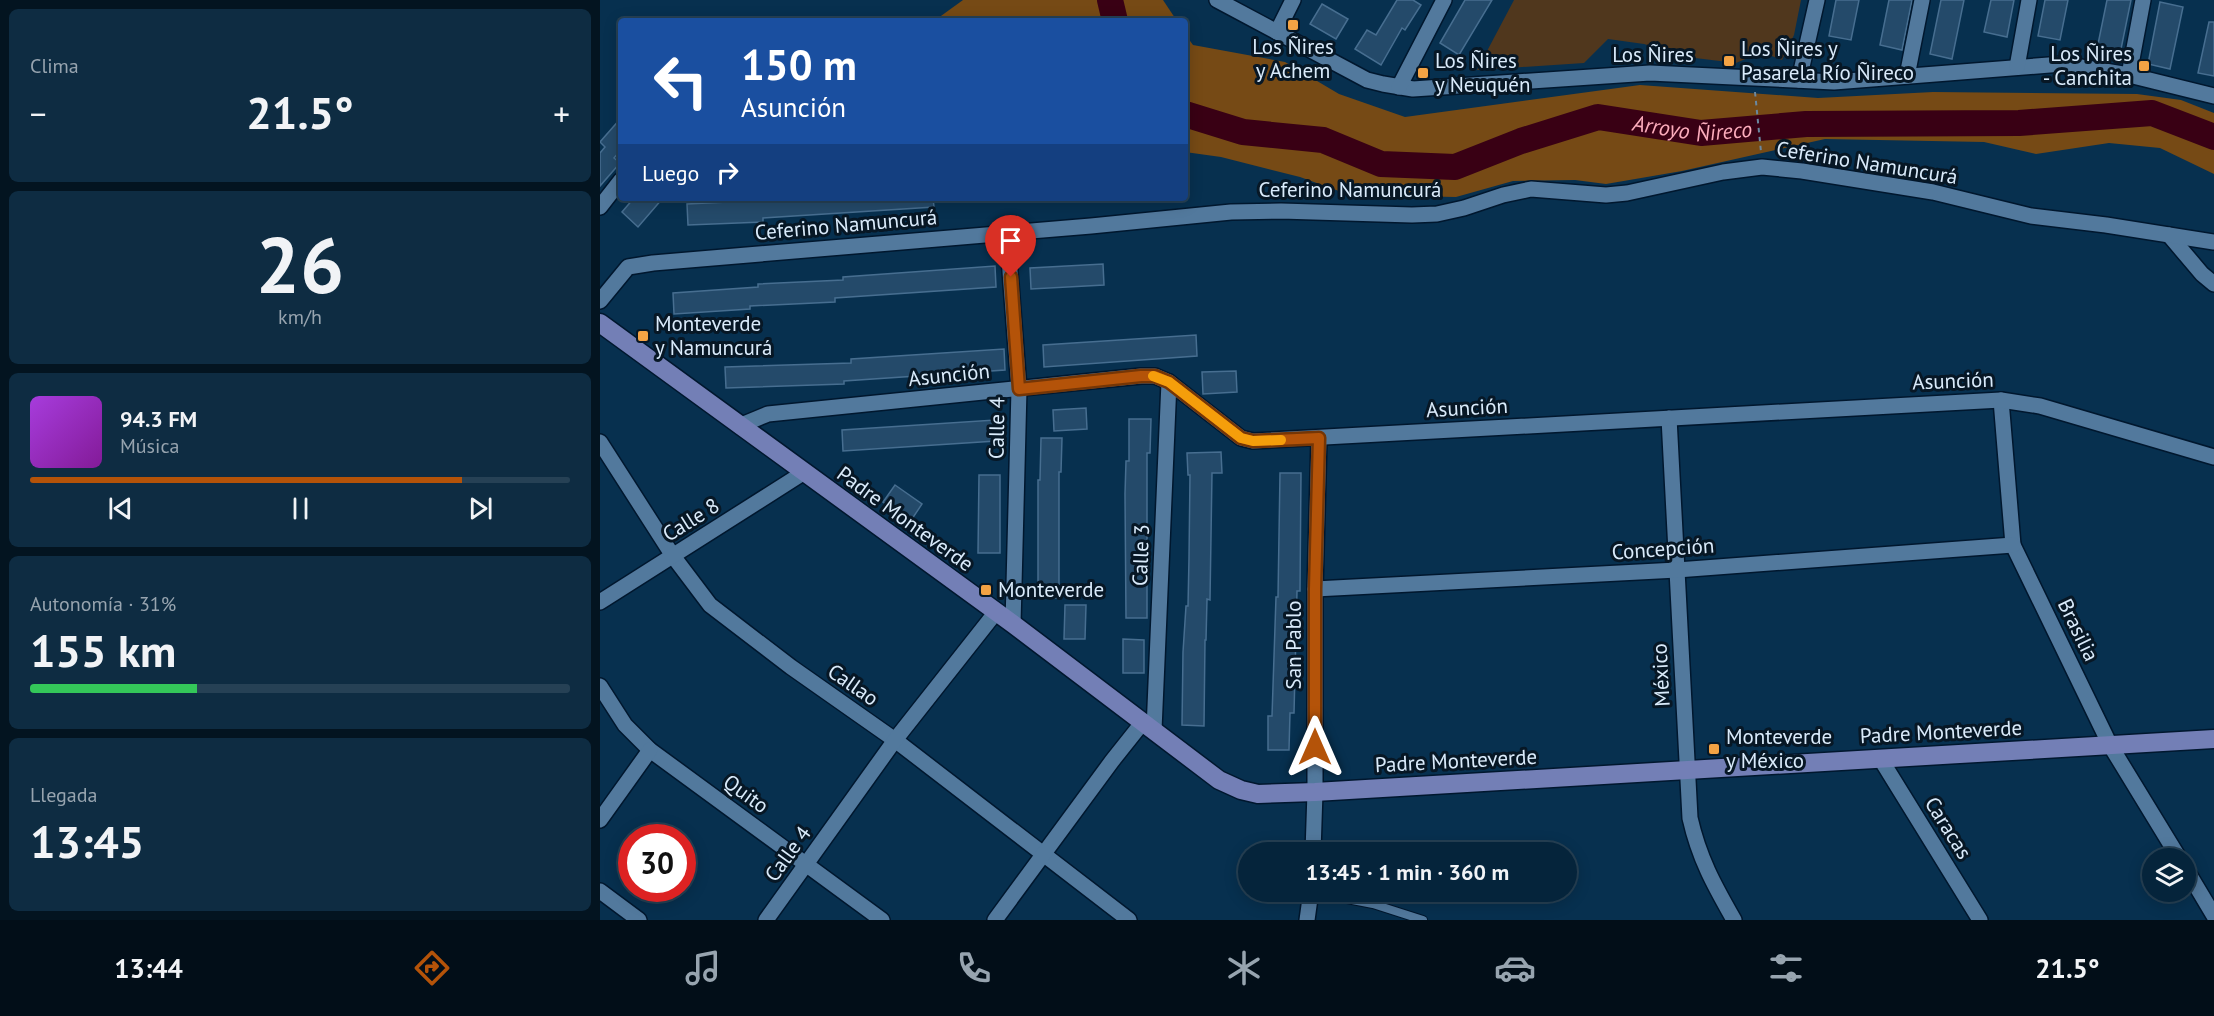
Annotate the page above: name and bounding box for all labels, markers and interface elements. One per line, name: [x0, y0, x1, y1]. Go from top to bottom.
marker: Los Ñires y Achem: [1286, 18, 1300, 32]
place label: Los Ñires y Achem: [1252, 33, 1334, 84]
place label: Los Ñires y Pasarela Río Ñireco: [1741, 35, 1914, 86]
text: 150 m: [741, 37, 857, 92]
place label: Los Ñires - Canchita: [2043, 40, 2132, 91]
street label: Los Ñires: [1612, 41, 1694, 68]
icon: left: [642, 42, 720, 120]
place label: Los Ñires y Neuquén: [1435, 47, 1531, 98]
text: Clima: [30, 53, 79, 79]
marker: Los Ñires y Pasarela Río Ñireco: [1722, 54, 1736, 68]
marker: Los Ñires - Canchita: [2137, 59, 2151, 73]
marker: Los Ñires y Neuquén: [1416, 66, 1430, 80]
text: 21.5°: [246, 83, 354, 141]
text: Asunción: [741, 90, 846, 124]
text: −: [30, 92, 47, 135]
text: +: [553, 92, 570, 135]
water label: Arroyo Ñireco: [1630, 108, 1753, 147]
street label: Ceferino Namuncurá: [1775, 135, 1960, 190]
icon: right: [711, 156, 744, 189]
text: Luego: [642, 159, 699, 187]
street label: Ceferino Namuncurá: [1259, 176, 1441, 203]
street label: Ceferino Namuncurá: [754, 203, 938, 246]
text: 26: [256, 214, 344, 315]
pin: [985, 215, 1036, 277]
icon: arrive: [994, 224, 1027, 257]
text: km/h: [278, 304, 322, 330]
place label: Monteverde y Namuncurá: [655, 310, 772, 361]
marker: Monteverde y Namuncurá: [636, 329, 650, 343]
street label: Asunción: [907, 357, 991, 392]
street label: Asunción: [1912, 366, 1994, 395]
street label: Asunción: [1425, 392, 1509, 423]
street label: Calle 4: [982, 397, 1011, 459]
text: 94.3 FM: [120, 405, 197, 433]
text: Música: [120, 433, 179, 459]
street label: Padre Monteverde: [832, 460, 979, 577]
icon: previous: [104, 492, 137, 525]
icon: pause: [284, 492, 317, 525]
icon: next: [464, 492, 497, 525]
street label: Calle 8: [657, 492, 724, 547]
street label: Calle 3: [1126, 524, 1155, 586]
street label: Concepción: [1611, 531, 1715, 566]
place label: Monteverde: [998, 576, 1104, 603]
marker: Monteverde: [979, 583, 993, 597]
text: Autonomía · 31%: [30, 591, 176, 617]
street label: Brasilia: [2052, 594, 2105, 666]
street label: San Pablo: [1280, 601, 1307, 689]
text: 155 km: [30, 621, 176, 679]
street label: México: [1645, 643, 1676, 707]
street label: Callao: [823, 657, 884, 712]
street label: Padre Monteverde: [1859, 714, 2023, 749]
position arrow: [1283, 715, 1347, 779]
place label: Monteverde y México: [1726, 723, 1832, 774]
marker: Monteverde y México: [1707, 742, 1721, 756]
street label: Padre Monteverde: [1374, 743, 1538, 778]
street label: Quito: [718, 768, 774, 819]
text: Llegada: [30, 782, 97, 808]
street label: Caracas: [1919, 792, 1978, 864]
text: 13:45: [30, 812, 144, 870]
street label: Calle 4: [758, 821, 817, 887]
speed limit sign: 30: [618, 824, 696, 902]
map controls: [2142, 848, 2196, 902]
button: layers: [2142, 848, 2196, 902]
text: 13:45 · 1 min · 360 m: [1306, 858, 1509, 886]
icon: directions: [411, 947, 453, 989]
icon: music: [682, 947, 724, 989]
icon: phone: [953, 947, 995, 989]
icon: climate: [1223, 947, 1265, 989]
icon: car: [1494, 947, 1536, 989]
icon: filters: [1765, 947, 1807, 989]
text: 13:44: [114, 951, 183, 985]
text: 21.5°: [2035, 951, 2100, 985]

